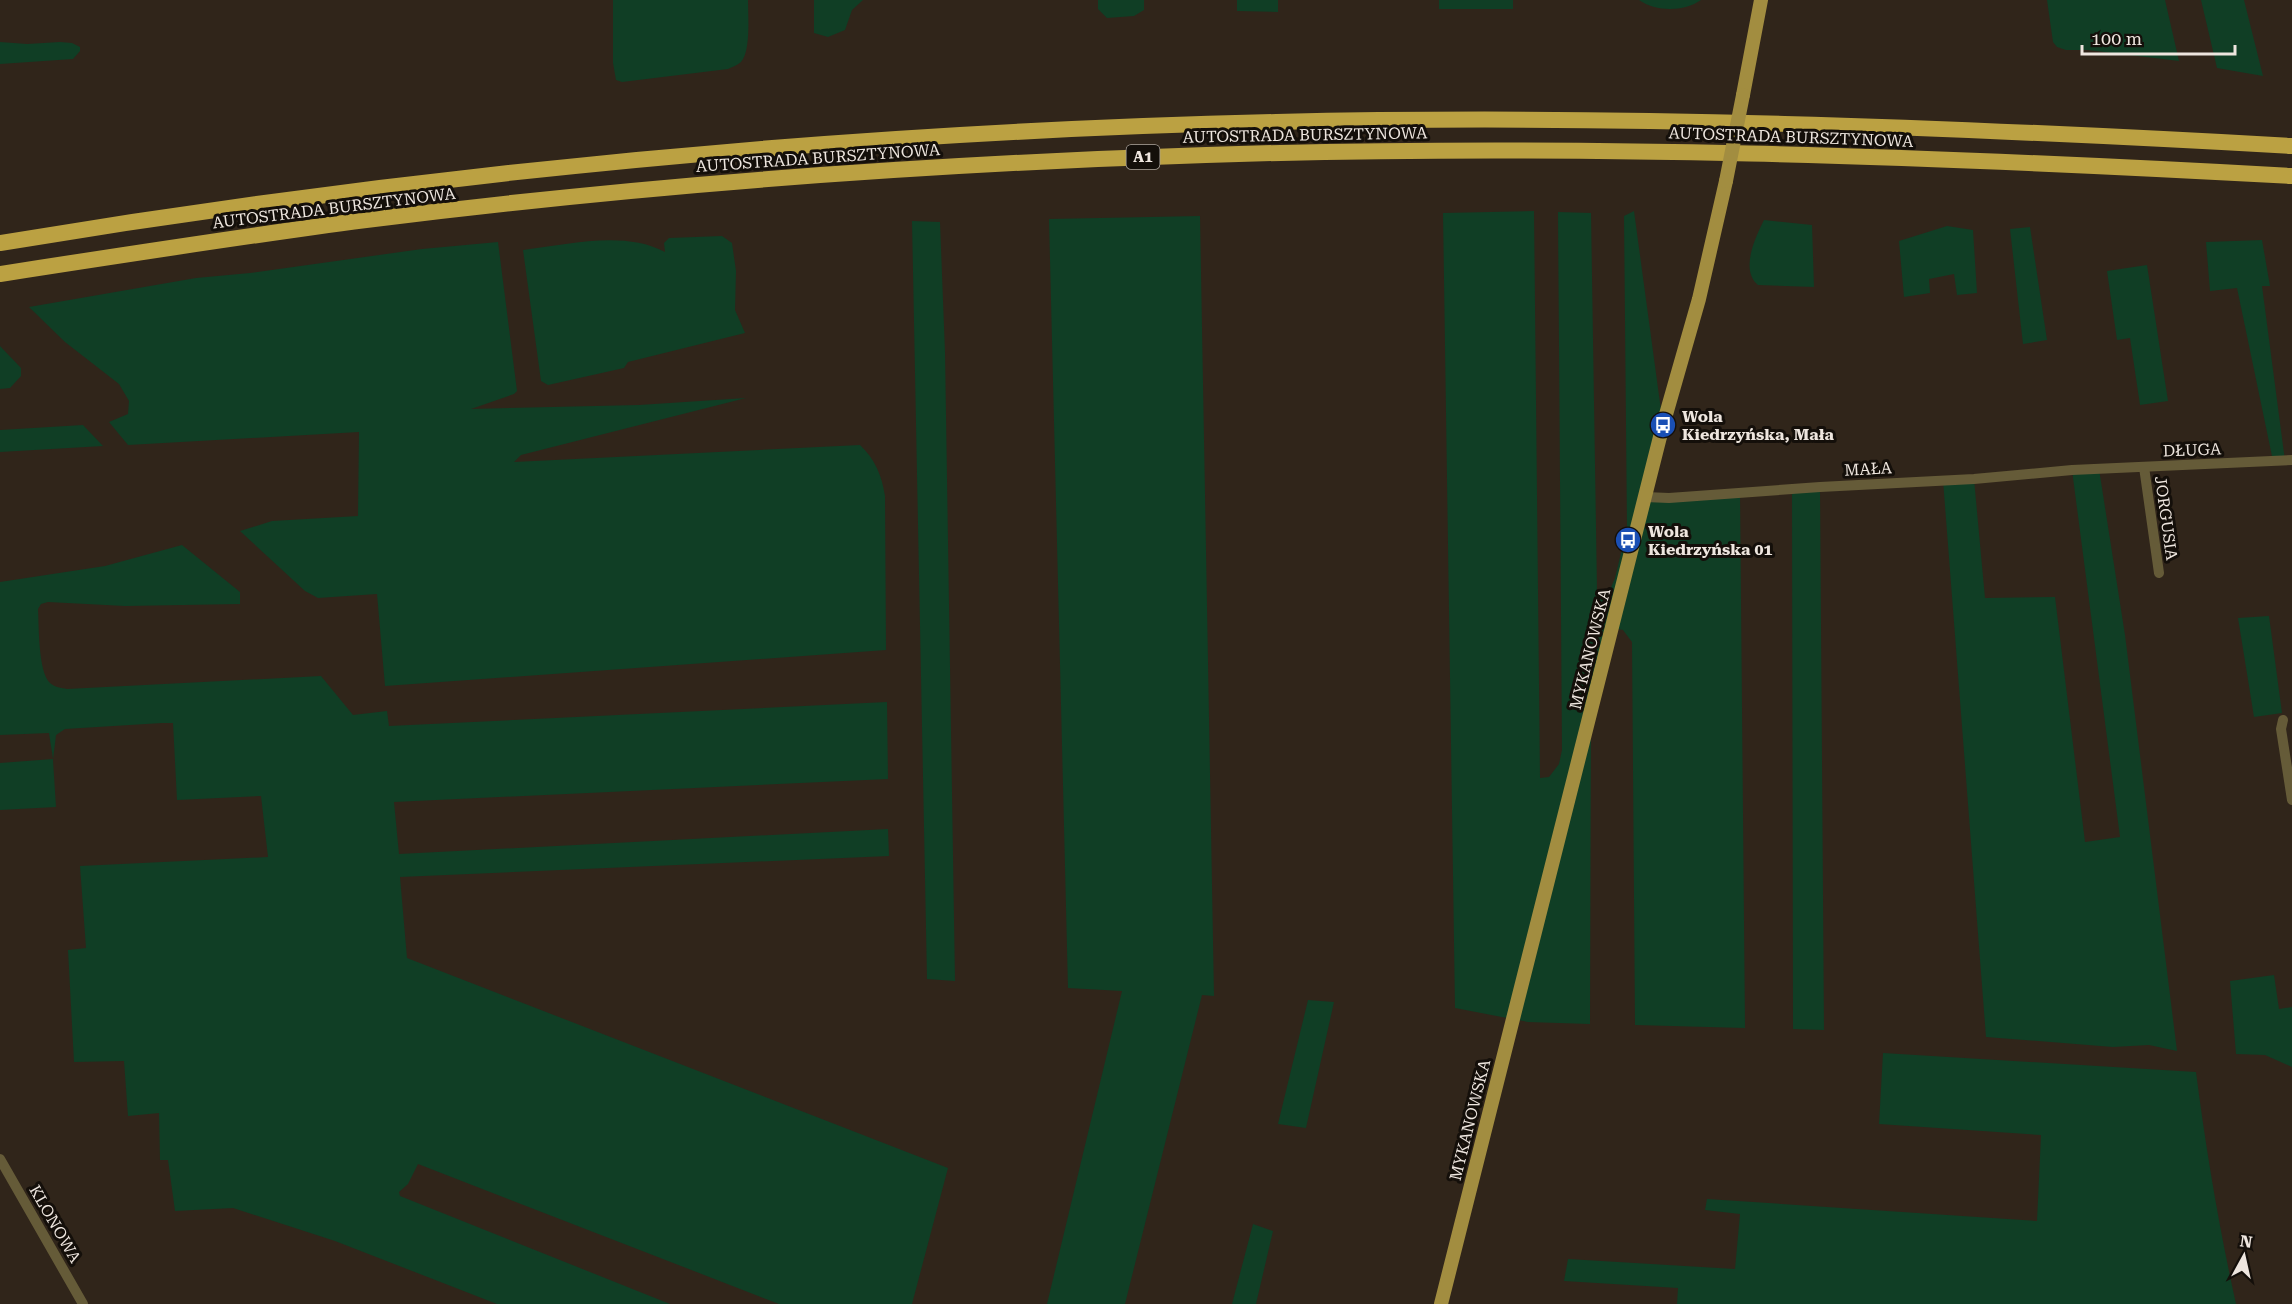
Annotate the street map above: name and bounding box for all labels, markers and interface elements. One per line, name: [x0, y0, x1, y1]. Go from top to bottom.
scale bar: [2082, 18, 2235, 56]
text: 100 m: [2091, 28, 2142, 49]
street label: AUTOSTRADA BURSZTYNOWA: [1182, 123, 1428, 147]
street label: AUTOSTRADA BURSZTYNOWA: [1668, 123, 1914, 151]
street label: AUTOSTRADA BURSZTYNOWA: [695, 140, 942, 176]
road number: A1: [1126, 145, 1160, 169]
street label: AUTOSTRADA BURSZTYNOWA: [211, 184, 457, 232]
place label: Wola Kiedrzyńska, Mała: [1682, 407, 1834, 444]
bus stop icon: Wola Kiedrzyńska, Mała: [1648, 410, 1678, 440]
street label: DŁUGA: [2162, 439, 2222, 461]
street label: MAŁA: [1844, 458, 1893, 480]
street label: JORGUSIA: [2151, 475, 2181, 562]
place label: Wola Kiedrzyńska 01: [1648, 522, 1773, 559]
bus stop icon: Wola Kiedrzyńska 01: [1613, 525, 1643, 555]
street label: MYKANOWSKA: [1566, 586, 1614, 711]
street label: MYKANOWSKA: [1446, 1057, 1494, 1182]
street label: KLONOWA: [25, 1182, 85, 1267]
north arrow: [2214, 1226, 2274, 1286]
text: N: [2239, 1231, 2253, 1252]

